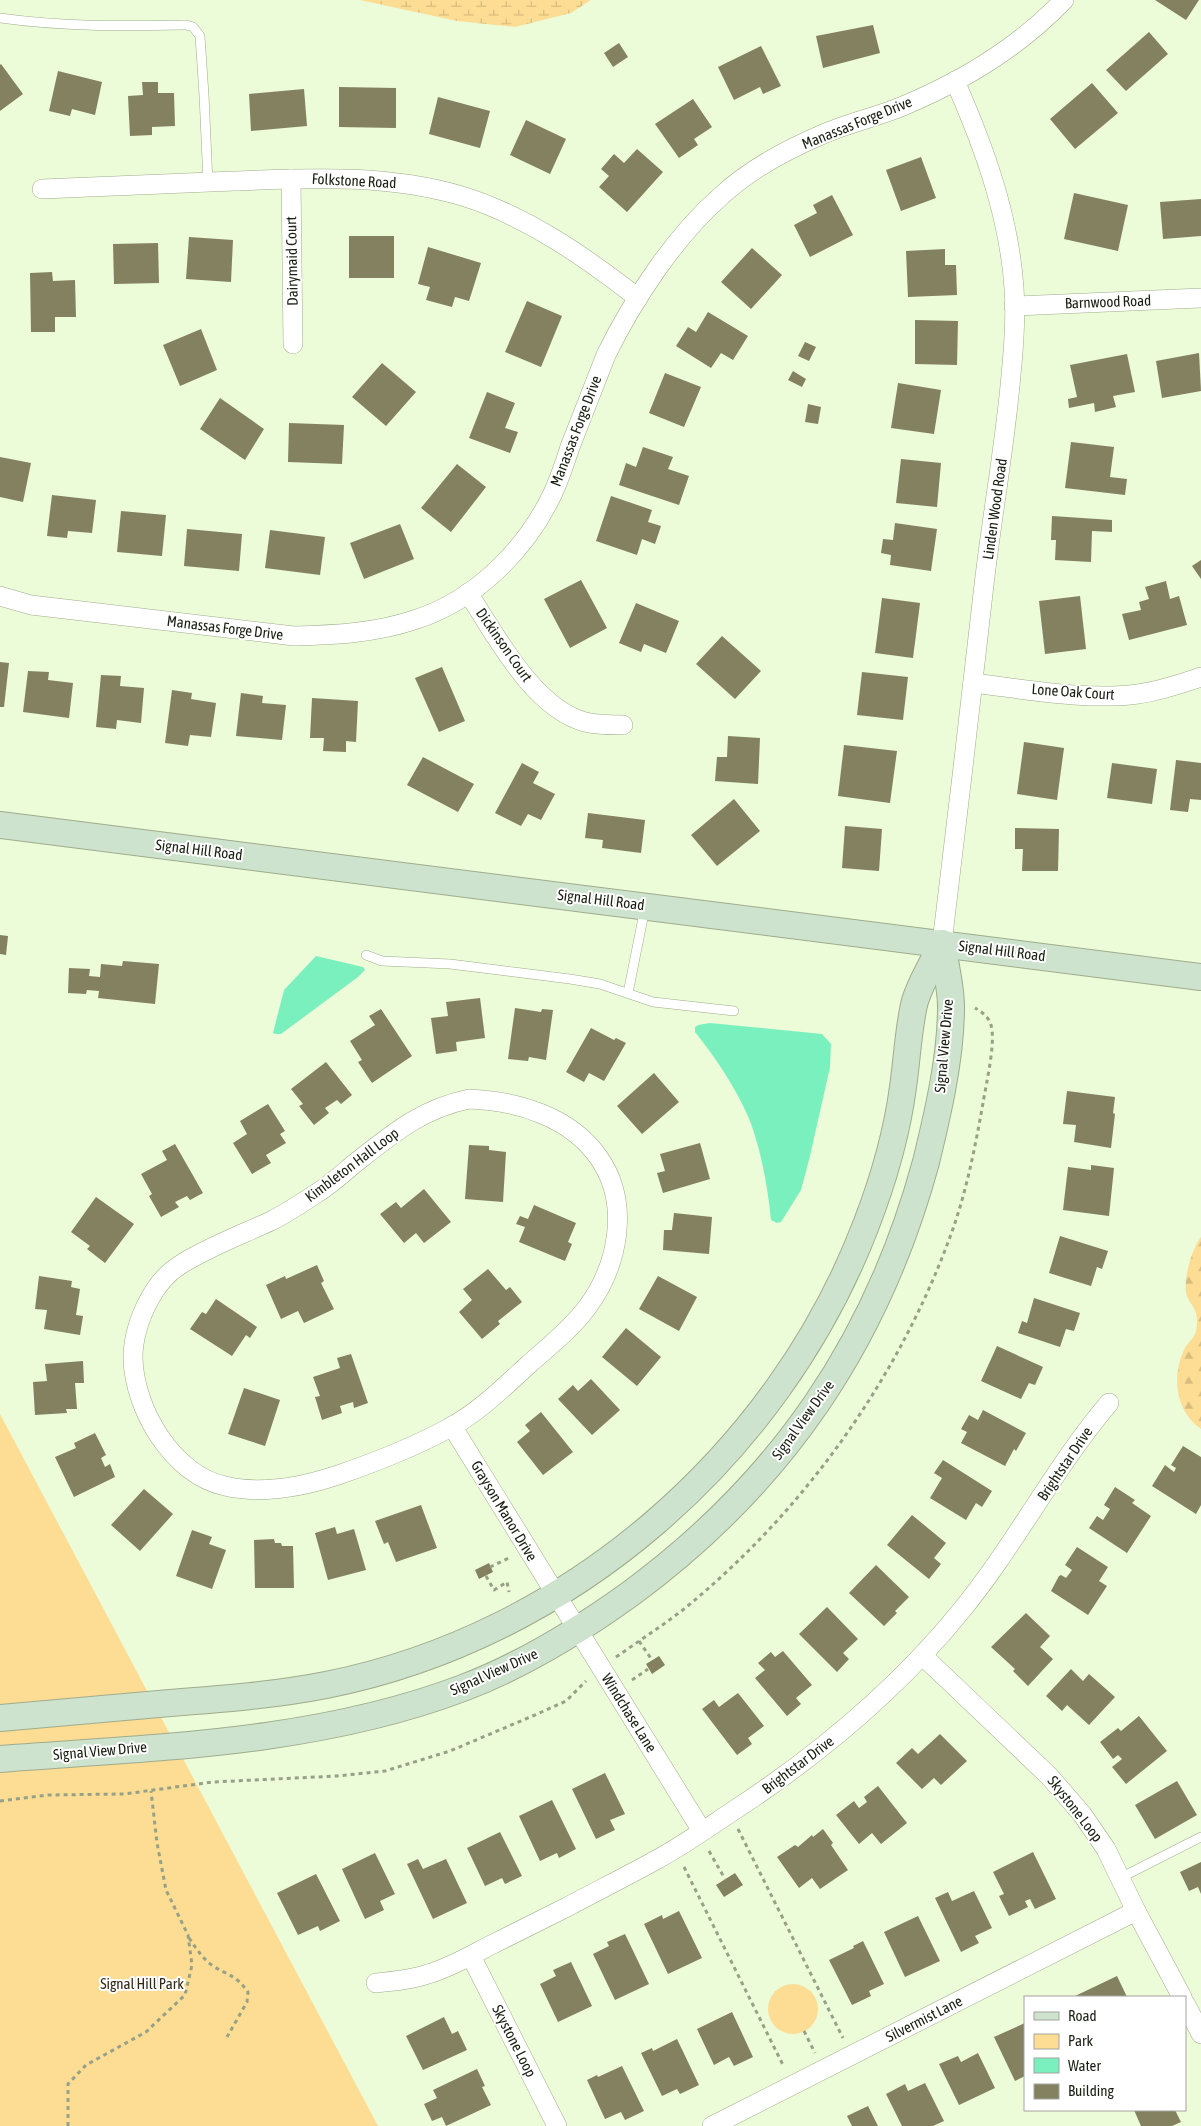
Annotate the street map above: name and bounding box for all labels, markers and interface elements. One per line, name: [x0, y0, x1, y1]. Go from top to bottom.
street label: Manassas Forge Drive: [799, 93, 914, 152]
street label: Folkstone Road: [311, 170, 397, 191]
street label: Dairymaid Court: [282, 216, 301, 306]
street label: Barnwood Road: [1064, 291, 1152, 312]
street label: Manassas Forge Drive: [547, 373, 605, 489]
street label: Linden Wood Road: [979, 457, 1010, 561]
street label: Dickinson Court: [473, 605, 536, 685]
street label: Manassas Forge Drive: [166, 612, 284, 643]
street label: Lone Oak Court: [1031, 680, 1115, 703]
street label: Signal Hill Road: [155, 836, 243, 863]
street label: Signal Hill Road: [557, 886, 645, 913]
street label: Signal Hill Road: [958, 937, 1046, 964]
street label: Signal View Drive: [931, 998, 956, 1094]
street label: Kimbleton Hall Loop: [302, 1124, 402, 1205]
street label: Signal View Drive: [768, 1377, 837, 1463]
street label: Brightstar Drive: [1034, 1423, 1096, 1504]
street label: Grayson Manor Drive: [468, 1458, 541, 1564]
street label: Signal View Drive: [447, 1645, 540, 1698]
street label: Windchase Lane: [598, 1670, 660, 1755]
street label: Brightstar Drive: [759, 1732, 837, 1797]
street label: Signal View Drive: [52, 1738, 148, 1763]
street label: Skystone Loop: [1044, 1772, 1106, 1845]
park label: Signal Hill Park: [100, 1975, 184, 1992]
street label: Silvermist Lane: [883, 1992, 965, 2045]
legend: [1024, 1996, 1186, 2111]
street label: Skystone Loop: [489, 2002, 540, 2080]
text: Road: [1068, 2007, 1097, 2024]
text: Park: [1068, 2032, 1093, 2049]
text: Water: [1068, 2057, 1101, 2074]
text: Building: [1068, 2082, 1114, 2099]

